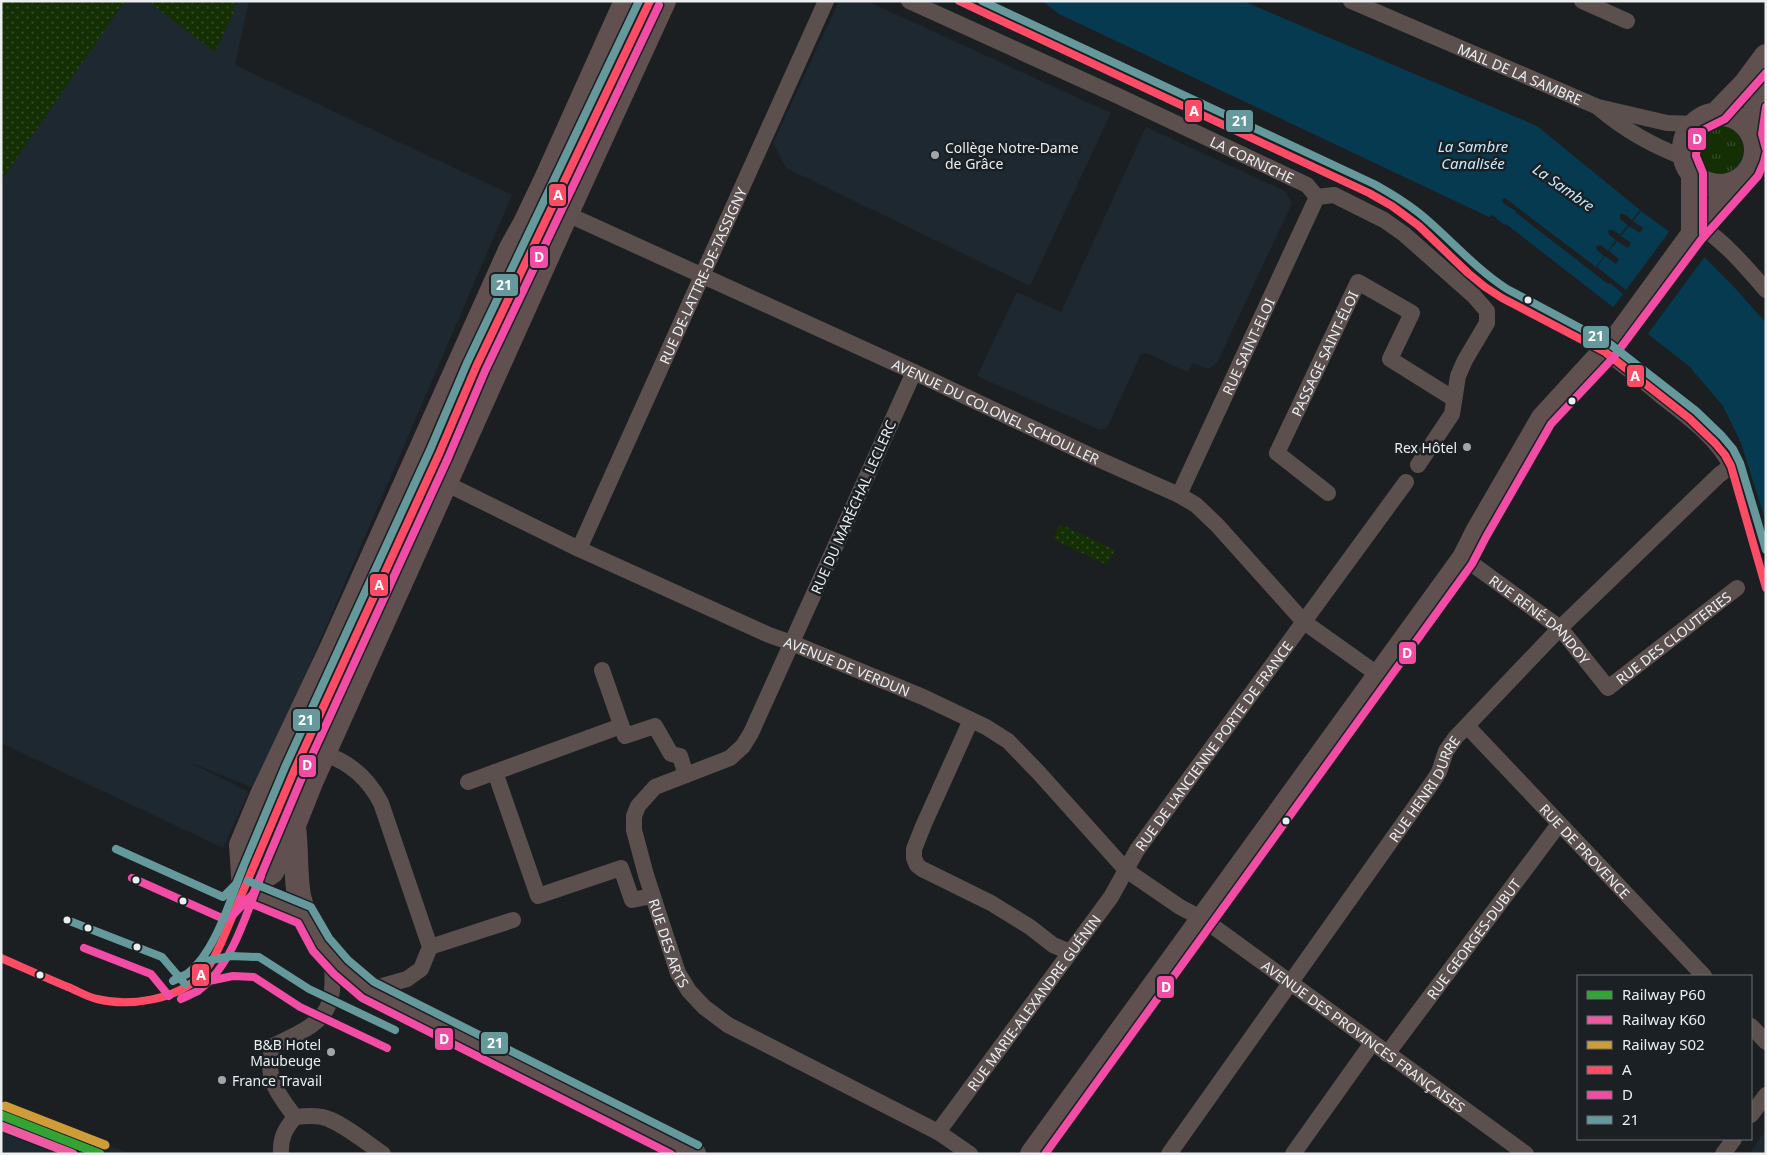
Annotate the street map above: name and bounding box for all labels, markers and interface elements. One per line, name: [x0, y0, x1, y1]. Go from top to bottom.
street label: MAIL DE LA SAMBRE: [1455, 38, 1585, 109]
line badge: A: [1184, 99, 1203, 123]
text: A: [1189, 101, 1199, 120]
line badge: 21: [1225, 109, 1254, 133]
text: 21: [1232, 111, 1248, 130]
line badge: D: [1687, 127, 1707, 151]
text: D: [1692, 129, 1702, 148]
street label: LA CORNICHE: [1207, 131, 1297, 187]
water label: La Sambre Canalisée: [1438, 136, 1509, 173]
place label: Collège Notre-Dame de Grâce: [945, 138, 1079, 173]
marker: Collège Notre-Dame de Grâce: [929, 149, 941, 161]
water label: La Sambre: [1529, 159, 1599, 216]
line badge: A: [548, 183, 567, 207]
street label: RUE DE-LATTRE-DE-TASSIGNY: [654, 184, 750, 367]
text: A: [553, 185, 563, 204]
line badge: D: [529, 245, 549, 269]
text: D: [534, 247, 544, 266]
line badge: 21: [490, 273, 519, 297]
text: 21: [496, 275, 512, 294]
street label: PASSAGE SAINT-ÉLOI: [1286, 287, 1362, 419]
street label: RUE SAINT-ELOI: [1217, 294, 1279, 398]
unlabelled marker: [1523, 295, 1533, 305]
line badge: 21: [1582, 325, 1610, 349]
text: 21: [1588, 326, 1604, 345]
street label: AVENUE DU COLONEL SCHOULLER: [889, 354, 1103, 468]
line badge: A: [1626, 364, 1645, 388]
text: A: [1630, 366, 1640, 385]
unlabelled marker: [1567, 396, 1577, 406]
street label: RUE DU MARÉCHAL LECLERC: [806, 417, 900, 597]
place label: Rex Hôtel: [1394, 438, 1457, 457]
marker: Rex Hôtel: [1461, 441, 1473, 453]
street label: RUE RENÉ-DANDOY: [1486, 570, 1595, 668]
line badge: A: [369, 573, 389, 597]
text: A: [374, 575, 384, 594]
street label: RUE DES CLOUTERIES: [1611, 587, 1735, 688]
street label: AVENUE DE VERDUN: [782, 632, 913, 700]
street label: RUE DE L'ANCIENNE PORTE DE FRANCE: [1130, 637, 1296, 854]
line badge: D: [1398, 641, 1417, 665]
text: D: [1402, 643, 1412, 662]
line badge: 21: [292, 708, 321, 732]
text: 21: [298, 710, 314, 729]
street label: RUE HENRI DURRE: [1384, 732, 1464, 845]
line badge: D: [298, 754, 317, 778]
text: D: [302, 755, 312, 774]
street label: RUE DE PROVENCE: [1536, 799, 1635, 902]
unlabelled marker: [1281, 816, 1291, 826]
street label: RUE GEORGES-DUBUT: [1422, 874, 1525, 1003]
unlabelled marker: [131, 875, 141, 885]
unlabelled marker: [178, 896, 188, 906]
street label: RUE DES ARTS: [645, 896, 694, 991]
street label: RUE MARIE-ALEXANDRE GUÉNIN: [962, 910, 1105, 1094]
unlabelled marker: [62, 915, 72, 925]
unlabelled marker: [83, 923, 93, 933]
unlabelled marker: [132, 942, 142, 952]
street label: AVENUE DES PROVINCES FRANÇAISES: [1258, 956, 1470, 1117]
line badge: A: [191, 963, 210, 987]
text: A: [196, 965, 206, 984]
unlabelled marker: [35, 970, 45, 980]
line badge: D: [1156, 975, 1175, 999]
legend: [1577, 975, 1752, 1140]
text: D: [1161, 977, 1171, 996]
text: Railway P60: [1622, 984, 1705, 1004]
text: Railway K60: [1622, 1009, 1706, 1029]
line badge: D: [434, 1027, 454, 1051]
text: D: [439, 1029, 449, 1048]
line badge: 21: [480, 1031, 509, 1055]
text: 21: [487, 1033, 503, 1052]
text: Railway S02: [1622, 1034, 1705, 1054]
place label: B&B Hotel Maubeuge: [250, 1035, 321, 1070]
marker: B&B Hotel Maubeuge: [325, 1046, 337, 1058]
text: A: [1622, 1059, 1632, 1079]
place label: France Travail: [232, 1071, 322, 1090]
marker: France Travail: [216, 1074, 228, 1086]
text: D: [1622, 1084, 1633, 1104]
text: 21: [1622, 1109, 1639, 1129]

